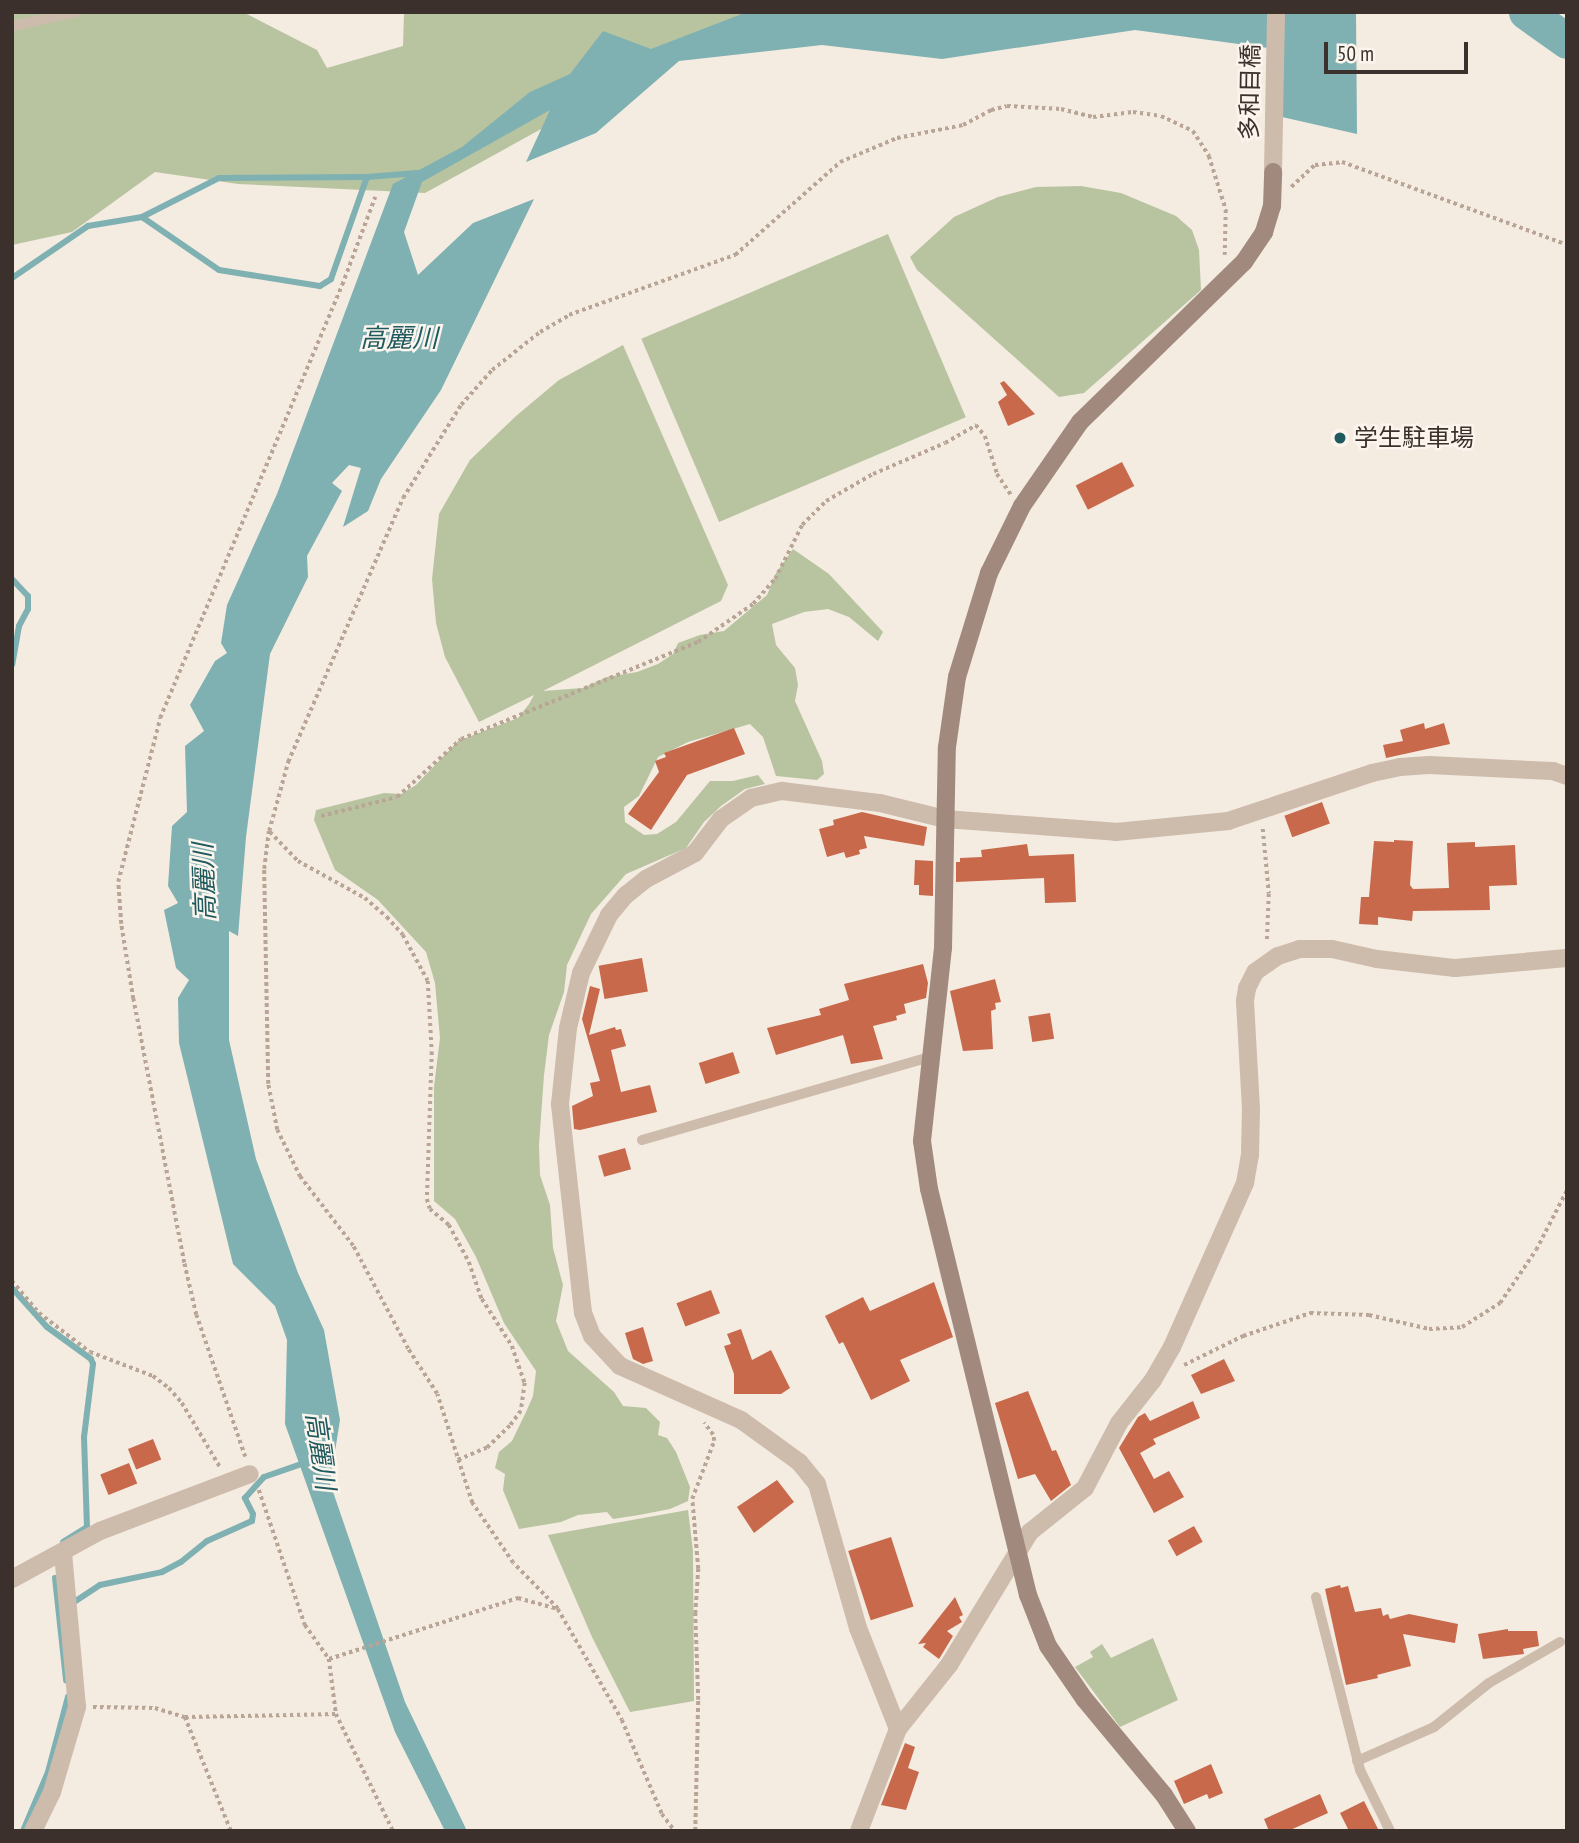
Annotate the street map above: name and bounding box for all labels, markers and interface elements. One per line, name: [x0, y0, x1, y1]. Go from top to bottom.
scale bar: [1327, 28, 1470, 72]
text: 50 m: [1337, 40, 1374, 67]
street label: 多和目橋: [1235, 44, 1265, 140]
water label: 高麗川: [360, 322, 438, 354]
place label: 学生駐車場: [1354, 424, 1474, 452]
marker: 学生駐車場: [1332, 430, 1348, 446]
water label: 高麗川: [187, 842, 221, 922]
water label: 高麗川: [300, 1410, 342, 1492]

